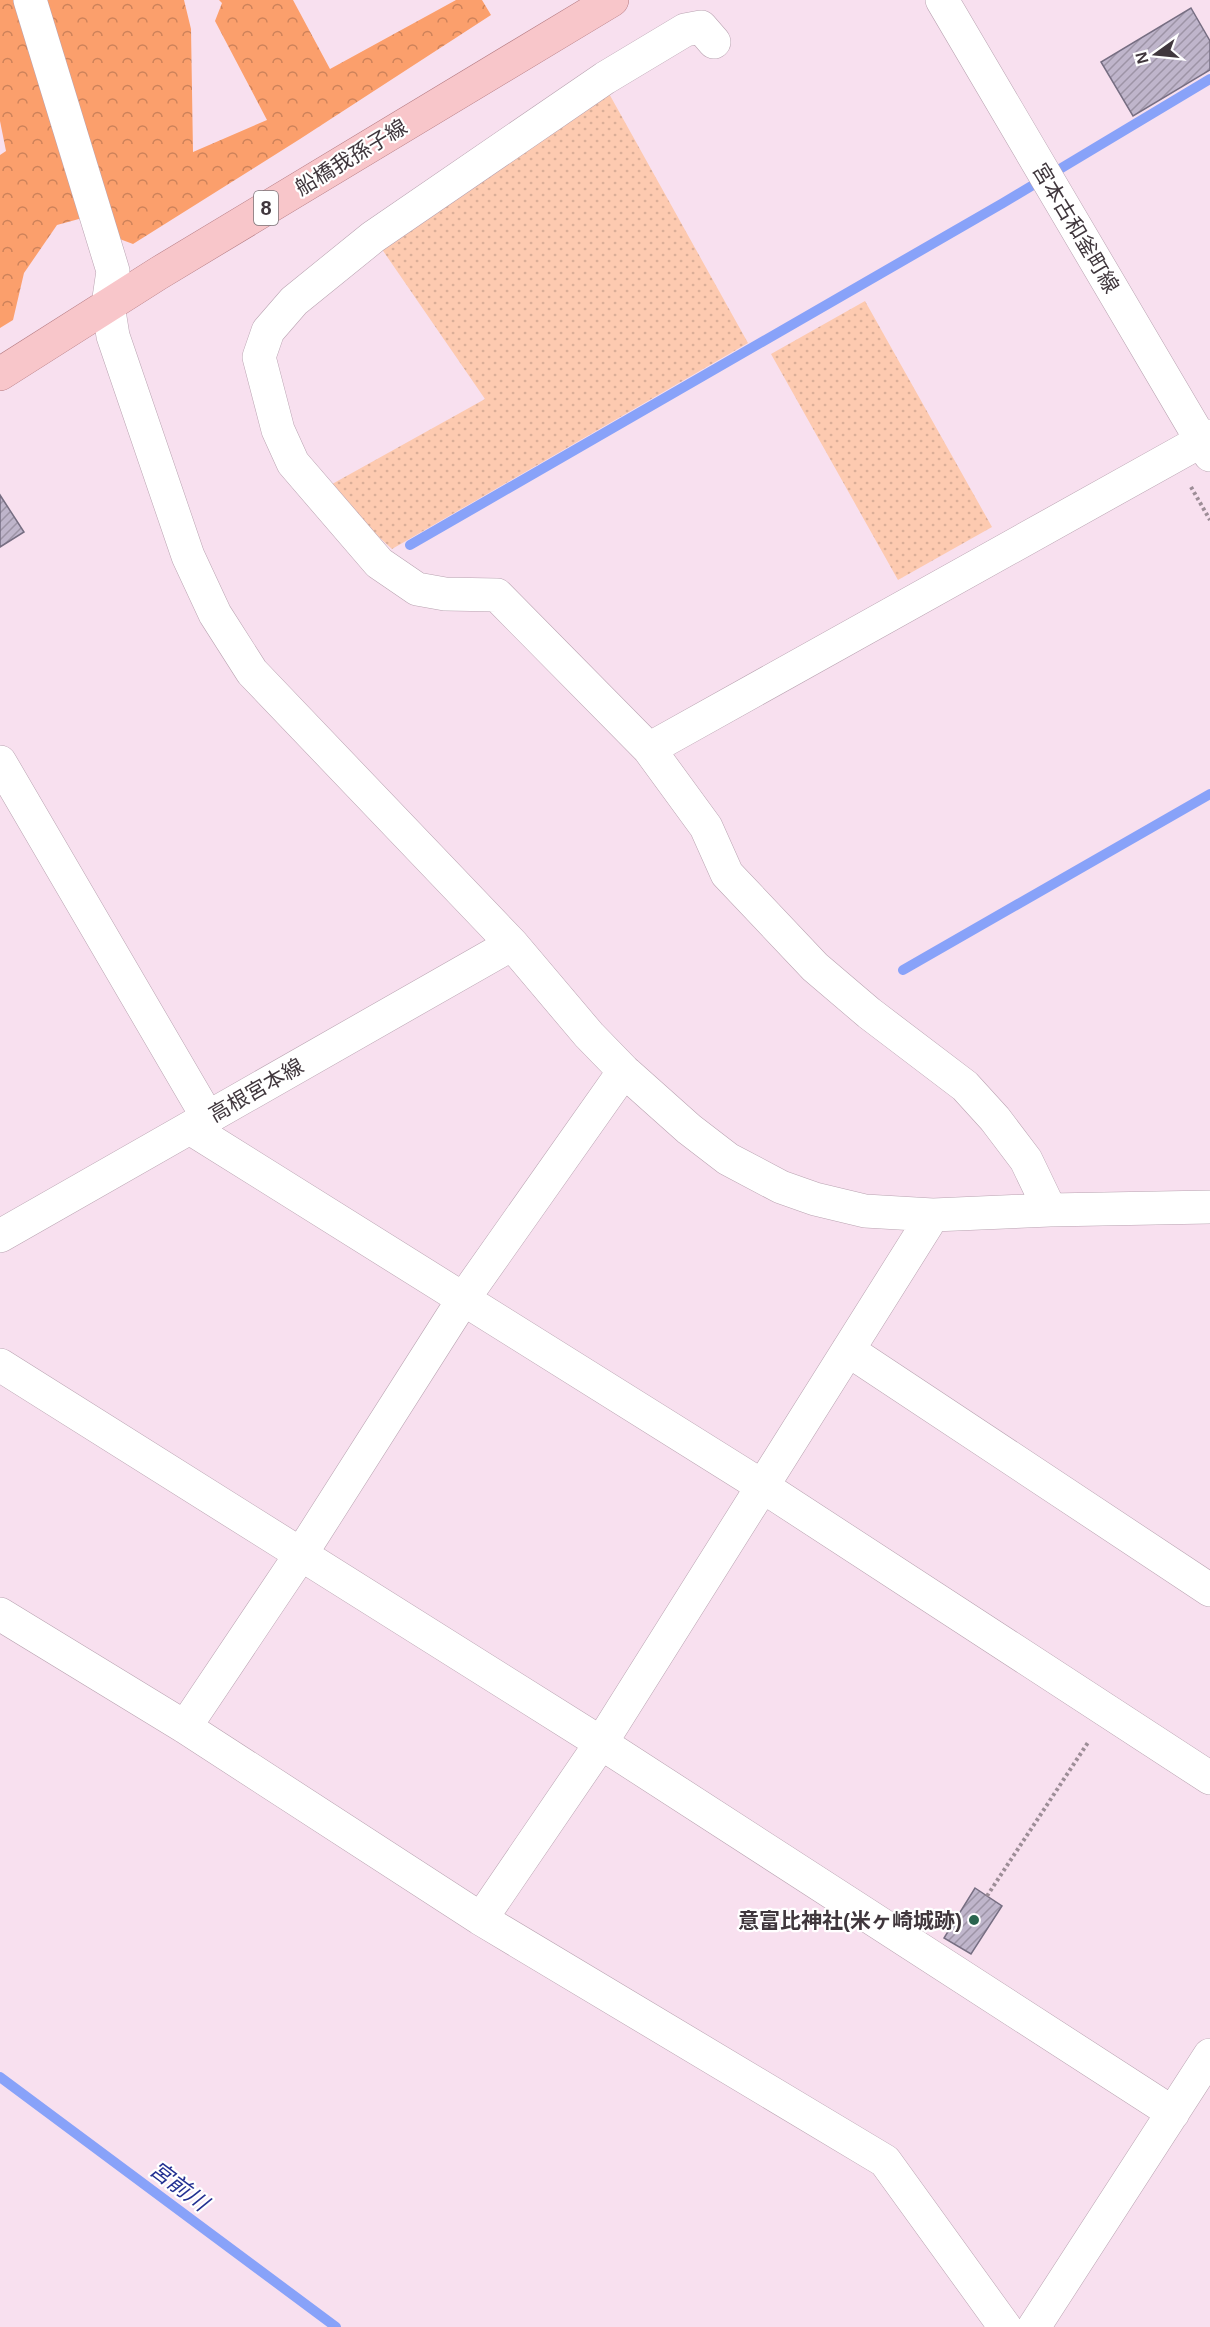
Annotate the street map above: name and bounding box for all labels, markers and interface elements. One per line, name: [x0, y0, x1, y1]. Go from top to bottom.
north arrow: [1126, 24, 1186, 84]
text: N: [1132, 50, 1152, 66]
street label: 船橋我孫子線: [291, 115, 411, 199]
street label: 宮本古和釜町線: [1028, 159, 1124, 297]
road number: 8: [254, 191, 278, 225]
street label: 高根宮本線: [205, 1054, 307, 1126]
place label: 意富比神社(米ヶ崎城跡): [738, 1909, 962, 1932]
marker: 意富比神社(米ヶ崎城跡): [967, 1913, 981, 1927]
water label: 宮前川: [145, 2156, 214, 2217]

